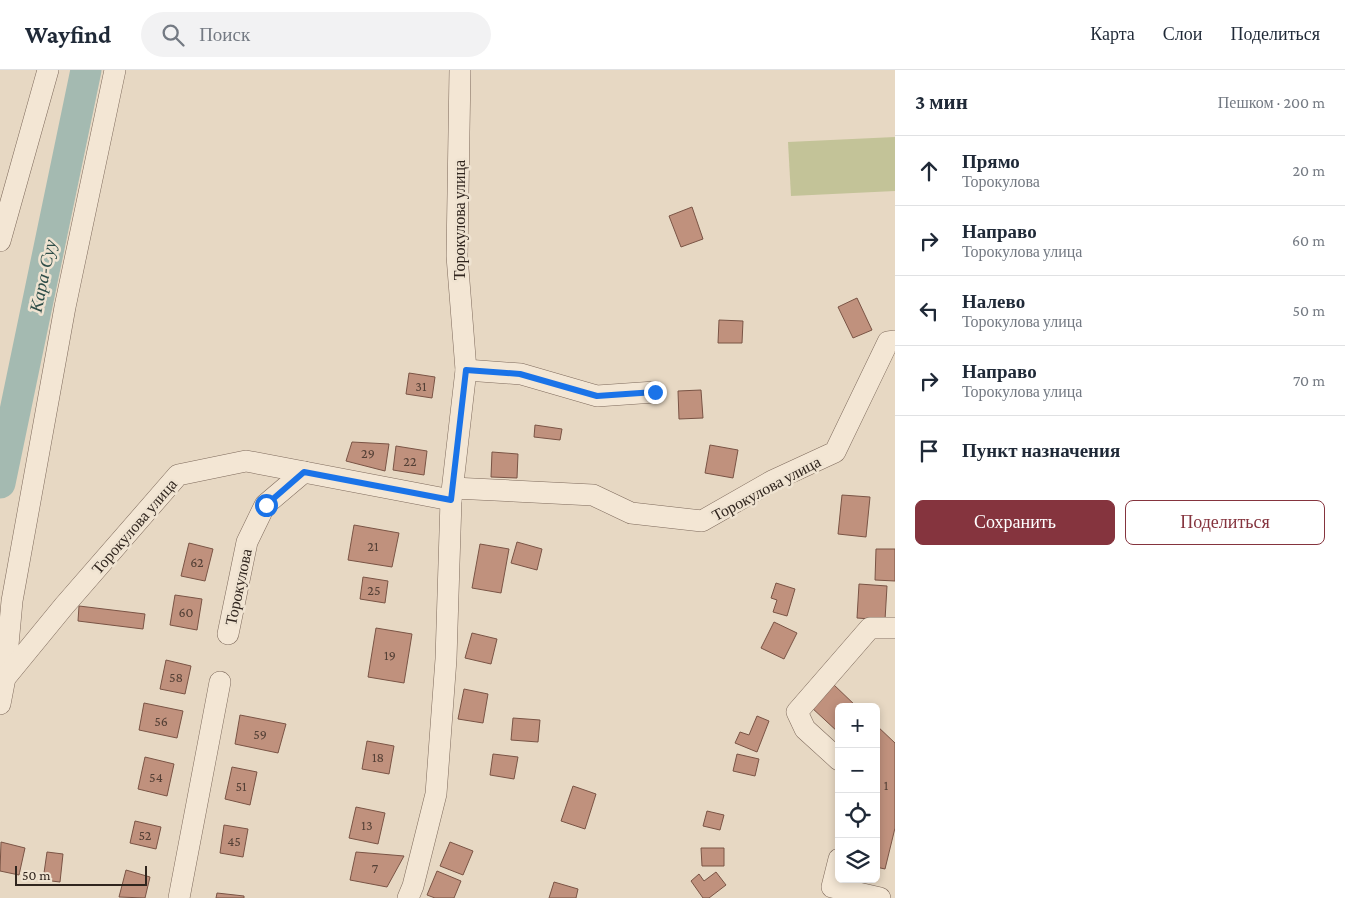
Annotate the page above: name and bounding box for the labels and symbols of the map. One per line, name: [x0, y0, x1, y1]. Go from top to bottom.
street label: Торокулова улица: [451, 160, 469, 280]
water label: Кара-Суу: [25, 238, 60, 315]
house number: 31: [415, 378, 427, 394]
route end: [644, 381, 667, 404]
house number: 29: [361, 445, 375, 461]
house number: 22: [403, 453, 417, 469]
street label: Торокулова улица: [709, 453, 824, 525]
street label: Торокулова улица: [88, 475, 181, 578]
route start: [255, 494, 278, 517]
house number: 21: [367, 538, 379, 554]
street label: Торокулова: [222, 547, 256, 627]
house number: 62: [190, 554, 204, 570]
house number: 25: [367, 582, 381, 598]
house number: 60: [178, 604, 194, 620]
house number: 19: [384, 647, 396, 663]
house number: 58: [169, 669, 183, 685]
house number: 56: [154, 713, 168, 729]
house number: 59: [253, 726, 267, 742]
house number: 18: [372, 749, 384, 765]
house number: 54: [149, 769, 163, 785]
house number: 1: [884, 777, 889, 793]
house number: 51: [235, 778, 247, 794]
house number: 13: [361, 817, 373, 833]
house number: 52: [139, 827, 152, 843]
house number: 45: [227, 833, 241, 849]
house number: 7: [372, 860, 379, 876]
scale bar: [15, 863, 148, 886]

